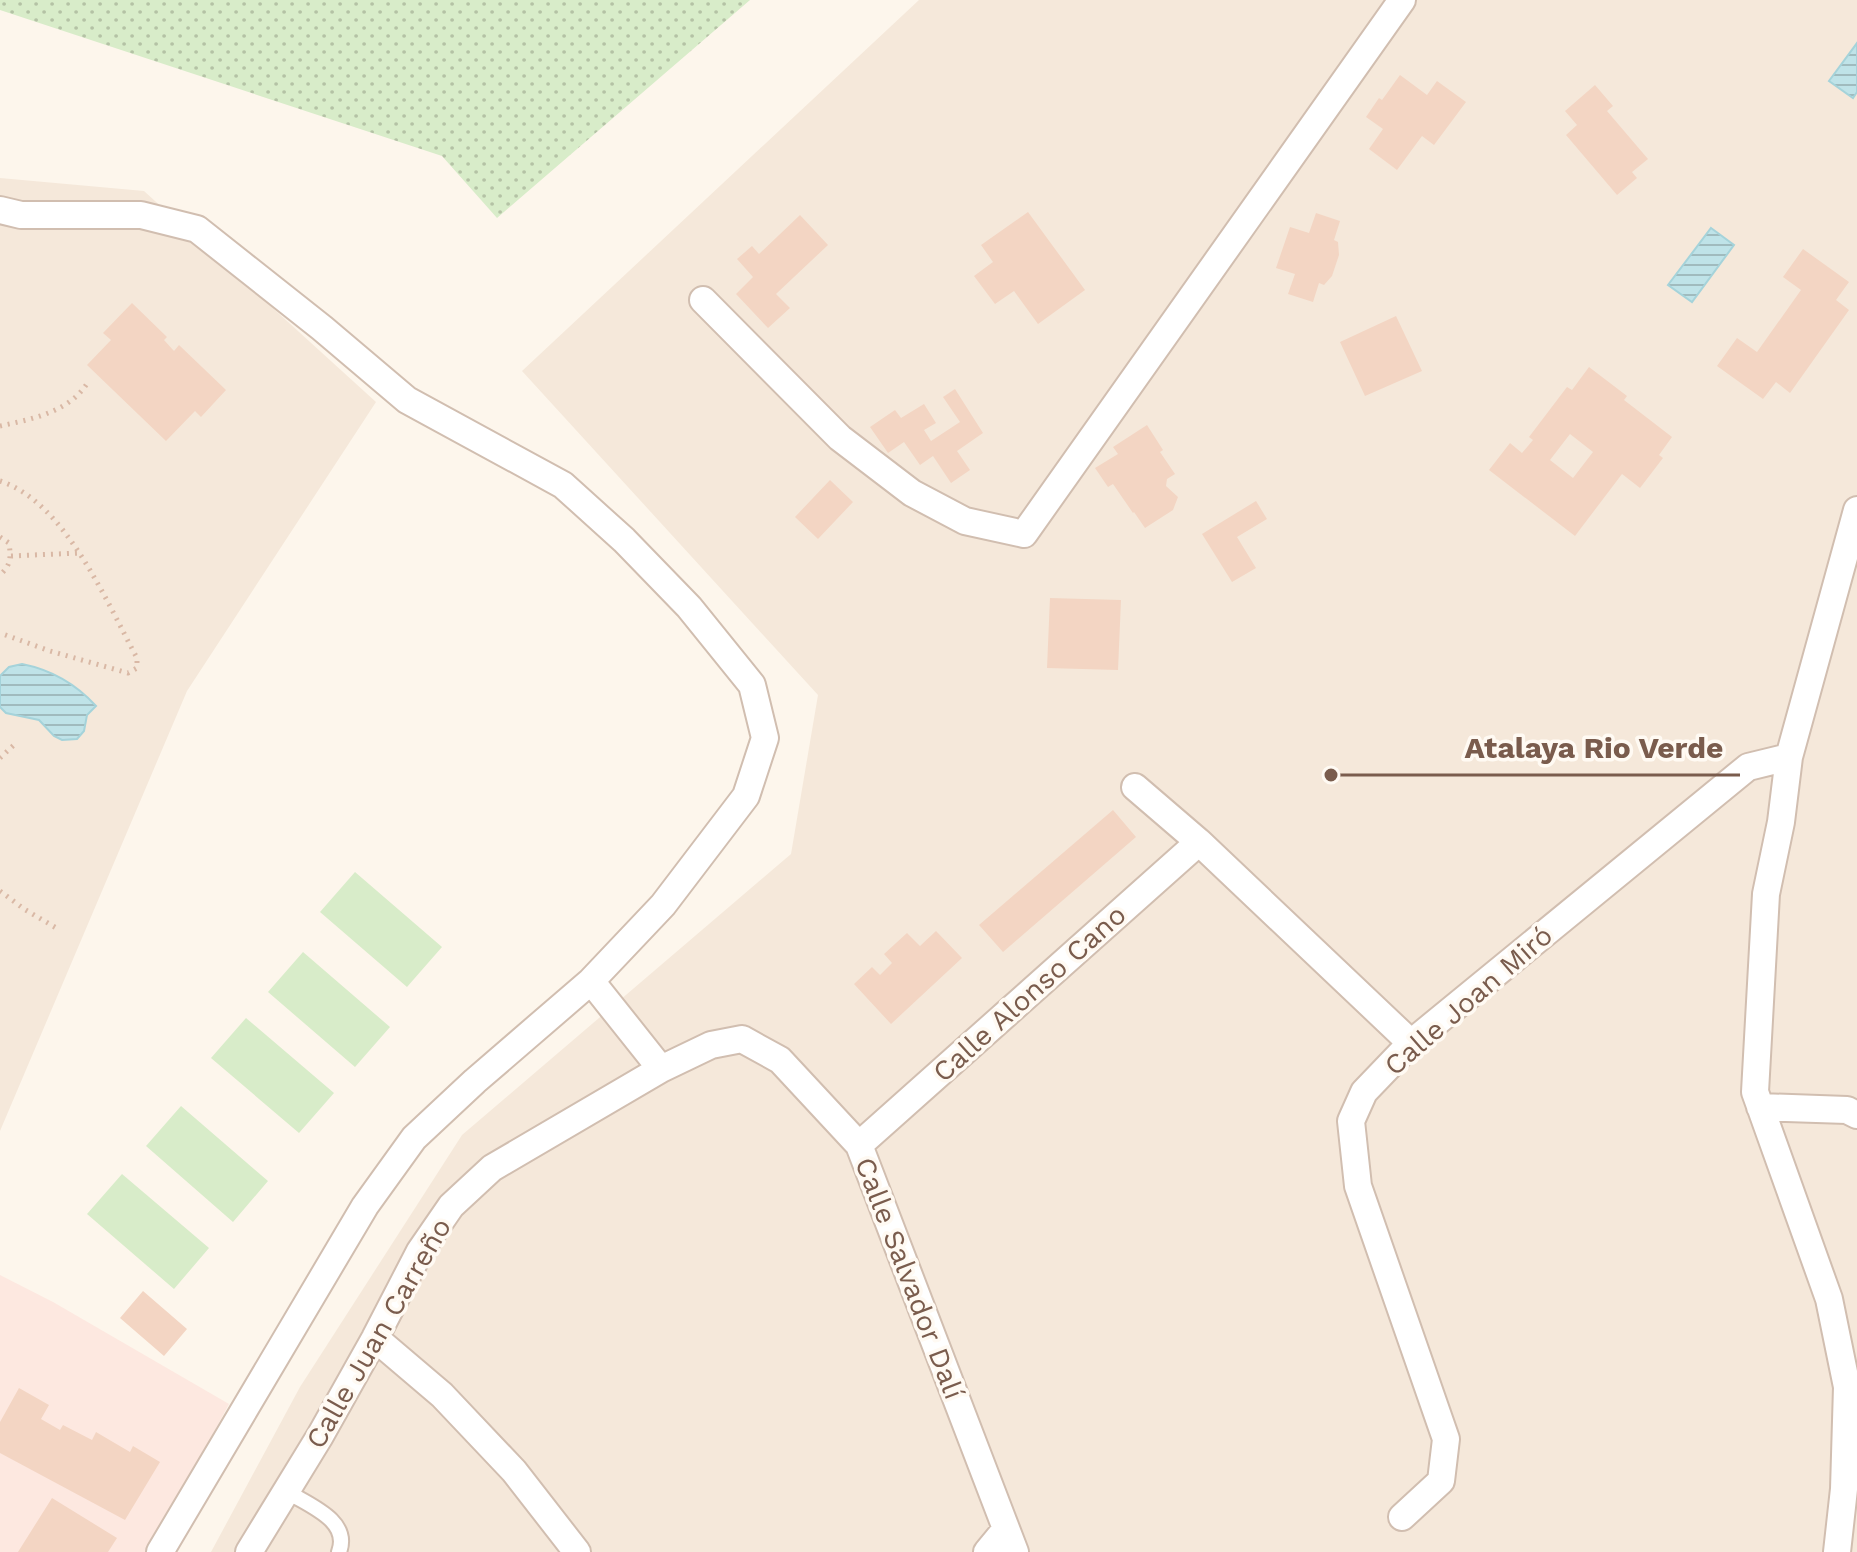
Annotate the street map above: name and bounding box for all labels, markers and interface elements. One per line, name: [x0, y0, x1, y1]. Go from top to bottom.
callout: Atalaya Rio Verde: [1448, 721, 1740, 775]
text: Atalaya Rio Verde: [1464, 730, 1724, 765]
street label: Calle Alonso Cano: [926, 898, 1133, 1089]
street label: Calle Joan Miró: [1378, 919, 1559, 1082]
street label: Calle Salvador Dalí: [848, 1153, 971, 1404]
street label: Calle Juan Carreño: [299, 1212, 458, 1454]

